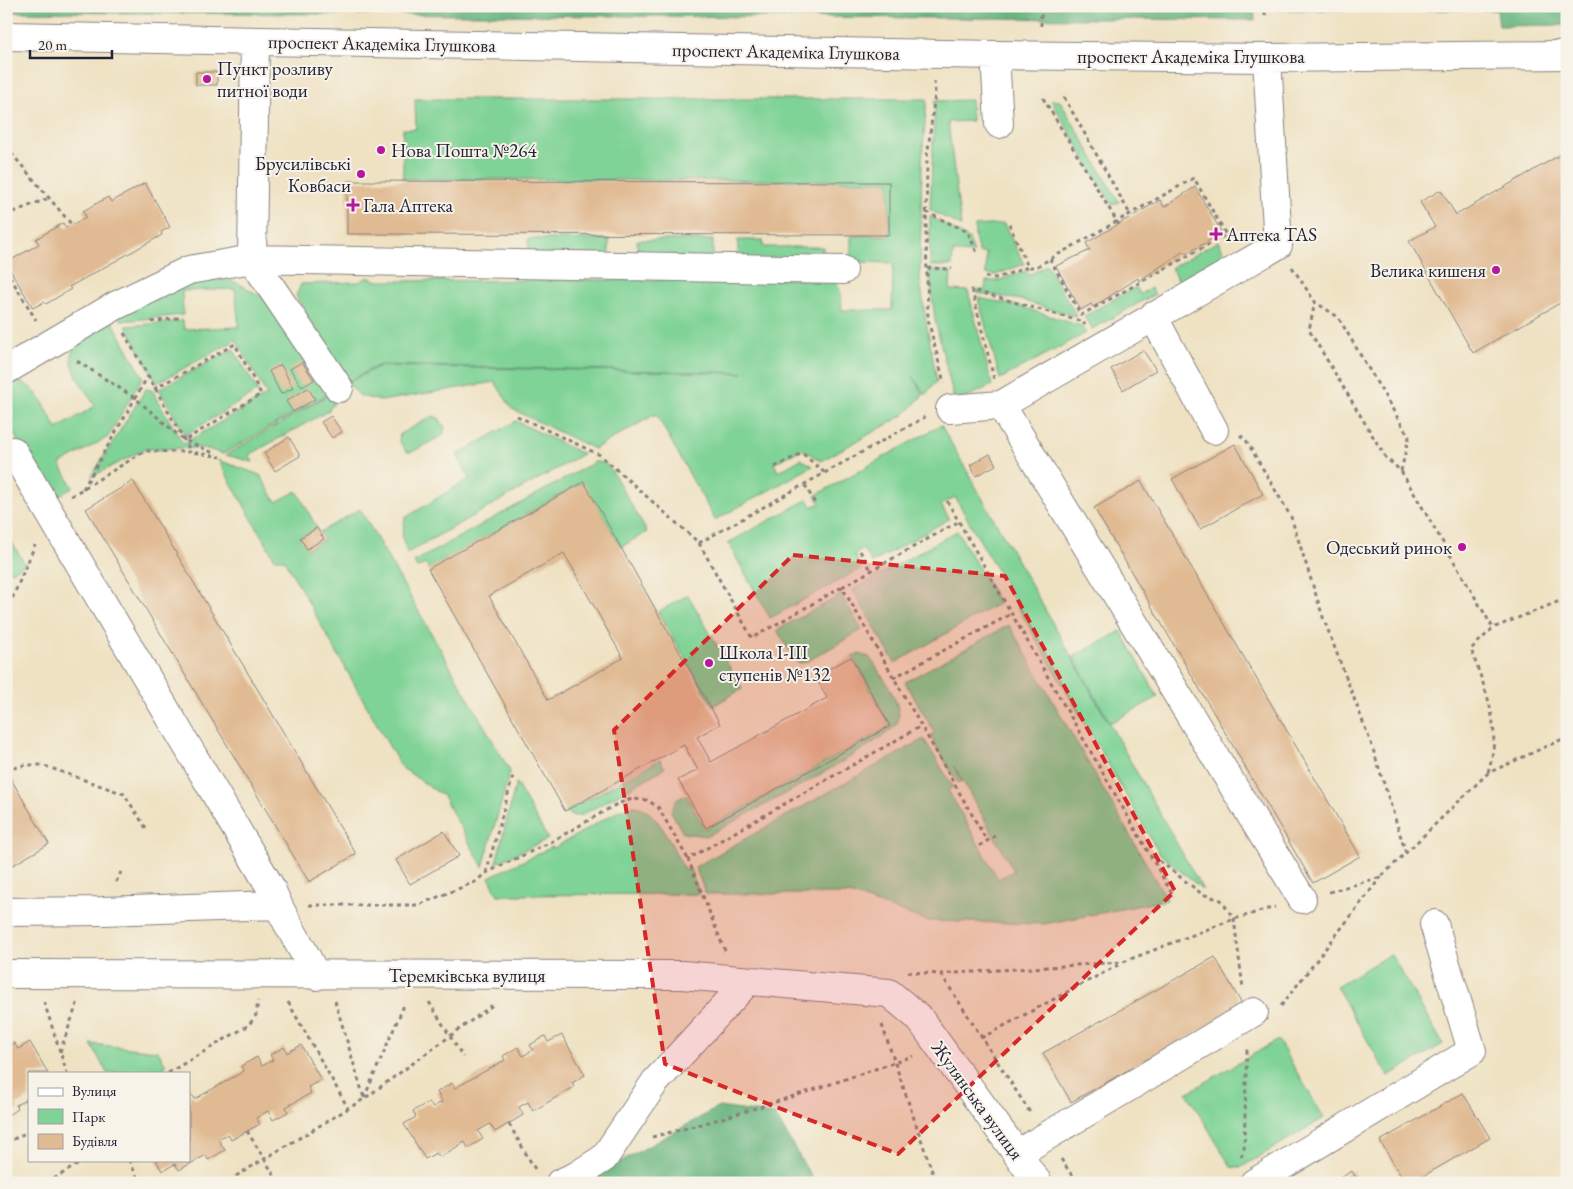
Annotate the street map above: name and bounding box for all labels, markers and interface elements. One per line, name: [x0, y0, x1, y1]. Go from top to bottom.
scale bar: [30, 28, 112, 60]
street label: проспект Академіка Глушкова: [268, 29, 496, 58]
text: 20 m: [38, 35, 67, 54]
street label: проспект Академіка Глушкова: [672, 37, 900, 66]
street label: проспект Академіка Глушкова: [1077, 44, 1305, 69]
place label: Пункт розливу питної води: [217, 56, 334, 103]
marker: Пункт розливу питної води: [201, 73, 213, 85]
place label: Нова Пошта №264: [391, 138, 537, 163]
marker: Нова Пошта №264: [375, 144, 387, 156]
place label: Брусилівські Ковбаси: [255, 151, 351, 198]
marker: Брусилівські Ковбаси: [355, 168, 367, 180]
place label: Гала Аптека: [363, 193, 454, 218]
marker: Гала Аптека: [347, 199, 359, 211]
place label: Аптека TAS: [1225, 222, 1317, 247]
marker: Аптека TAS: [1210, 228, 1222, 240]
place label: Велика кишеня: [1370, 258, 1486, 283]
marker: Велика кишеня: [1490, 264, 1502, 276]
place label: Одеський ринок: [1326, 535, 1452, 560]
marker: Одеський ринок: [1456, 541, 1468, 553]
place label: Школа І-ІІІ ступенів №132: [719, 640, 830, 687]
marker: Школа І-ІІІ ступенів №132: [703, 657, 715, 669]
street label: Теремківська вулиця: [388, 963, 546, 988]
street label: Жулянська вулиця: [925, 1035, 1030, 1165]
legend: [28, 1072, 190, 1162]
text: Вулиця: [72, 1081, 117, 1100]
text: Парк: [72, 1107, 105, 1126]
text: Будівля: [72, 1131, 118, 1150]

